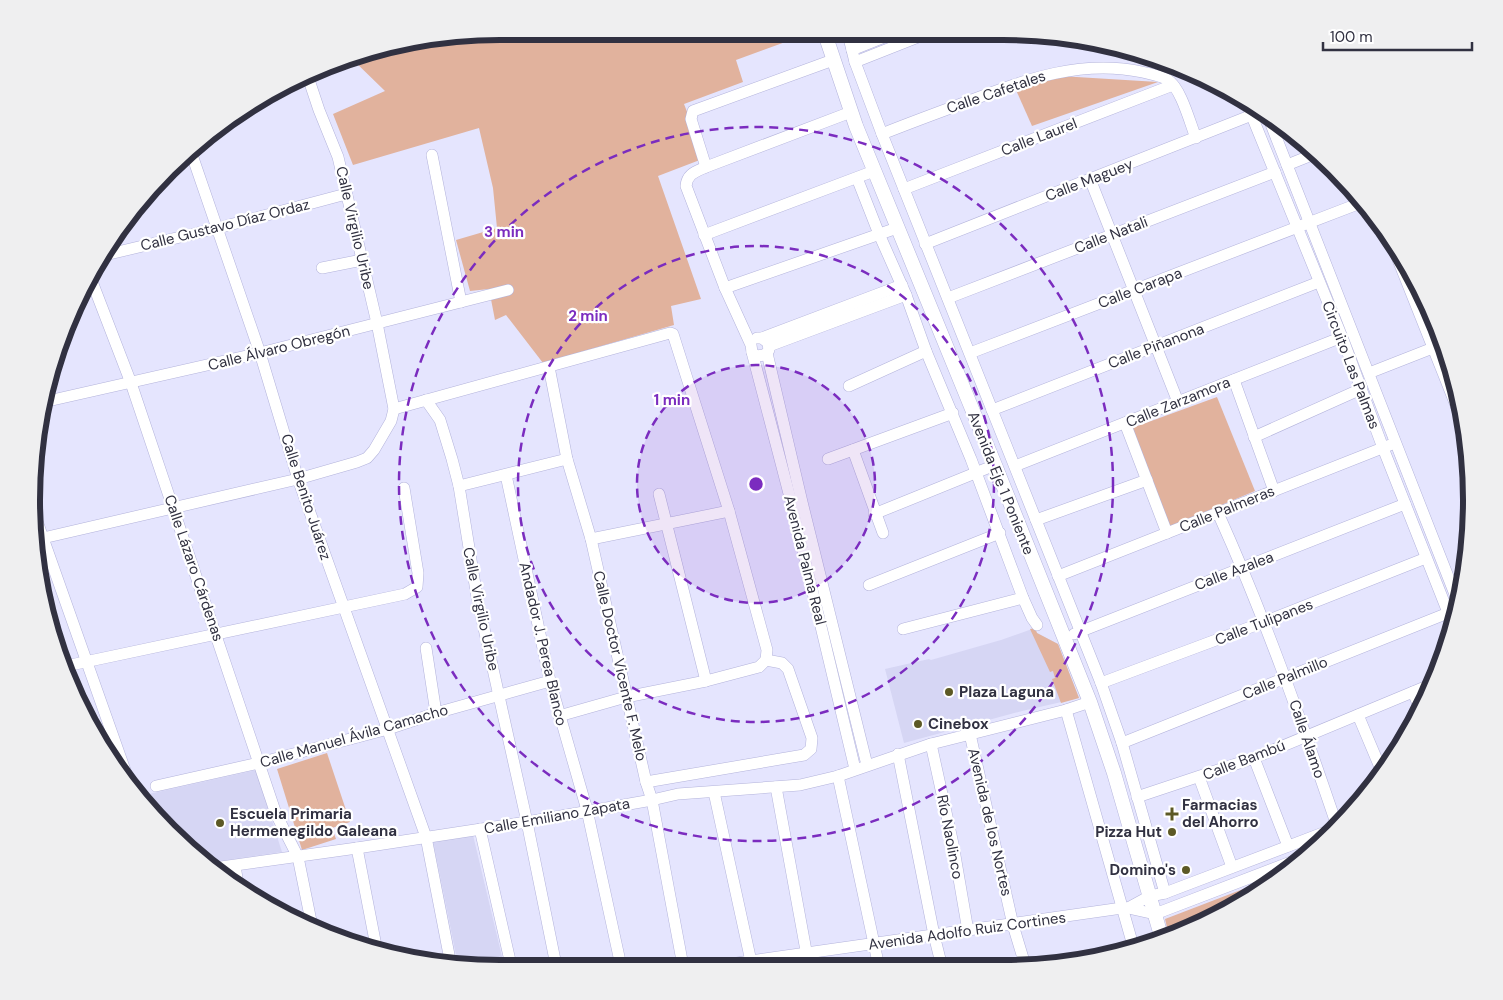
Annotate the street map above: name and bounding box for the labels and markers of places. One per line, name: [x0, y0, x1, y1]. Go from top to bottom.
centre of rings: [747, 475, 765, 493]
place label: Plaza Laguna: [959, 682, 1054, 702]
marker: Plaza Laguna: [943, 686, 955, 698]
place label: Cinebox: [928, 714, 989, 734]
marker: Cinebox: [912, 718, 924, 730]
place label: Farmacias del Ahorro: [1182, 795, 1259, 832]
place label: Escuela Primaria Hermenegildo Galeana: [230, 804, 397, 841]
marker: Farmacias del Ahorro: [1166, 808, 1178, 820]
marker: Escuela Primaria Hermenegildo Galeana: [214, 817, 226, 829]
place label: Pizza Hut: [1095, 822, 1162, 842]
marker: Pizza Hut: [1166, 826, 1178, 838]
place label: Domino's: [1109, 860, 1176, 880]
marker: Domino's: [1180, 864, 1192, 876]

